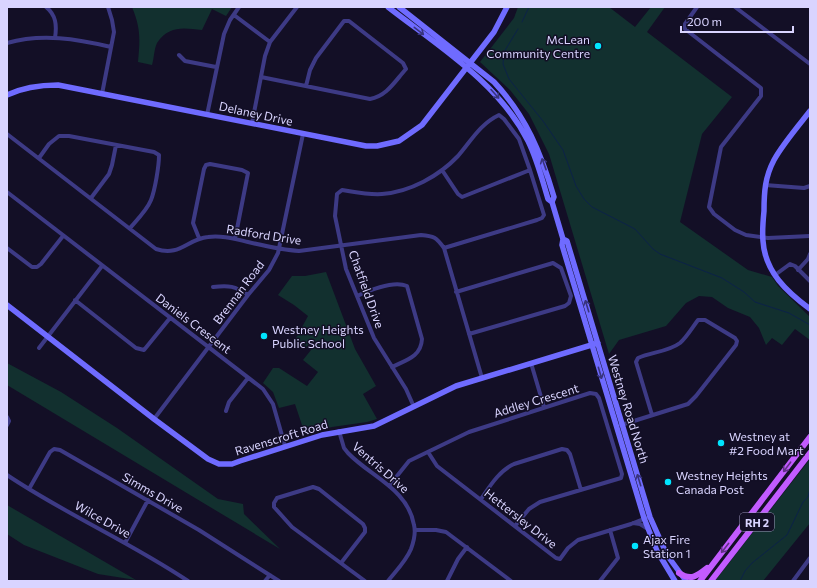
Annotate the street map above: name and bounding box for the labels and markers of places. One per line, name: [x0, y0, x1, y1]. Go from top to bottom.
place label: McLean Community Centre: [486, 32, 590, 60]
marker: McLean Community Centre: [593, 41, 603, 51]
place label: Westney Heights Public School: [272, 322, 364, 350]
marker: Westney Heights Public School: [259, 331, 269, 341]
place label: Westney at #2 Food Mart: [729, 429, 804, 457]
marker: Westney at #2 Food Mart: [716, 438, 726, 448]
place label: Westney Heights Canada Post: [676, 468, 768, 496]
marker: Westney Heights Canada Post: [663, 477, 673, 487]
place label: Ajax Fire Station 1: [643, 532, 691, 560]
marker: Ajax Fire Station 1: [630, 541, 640, 551]

